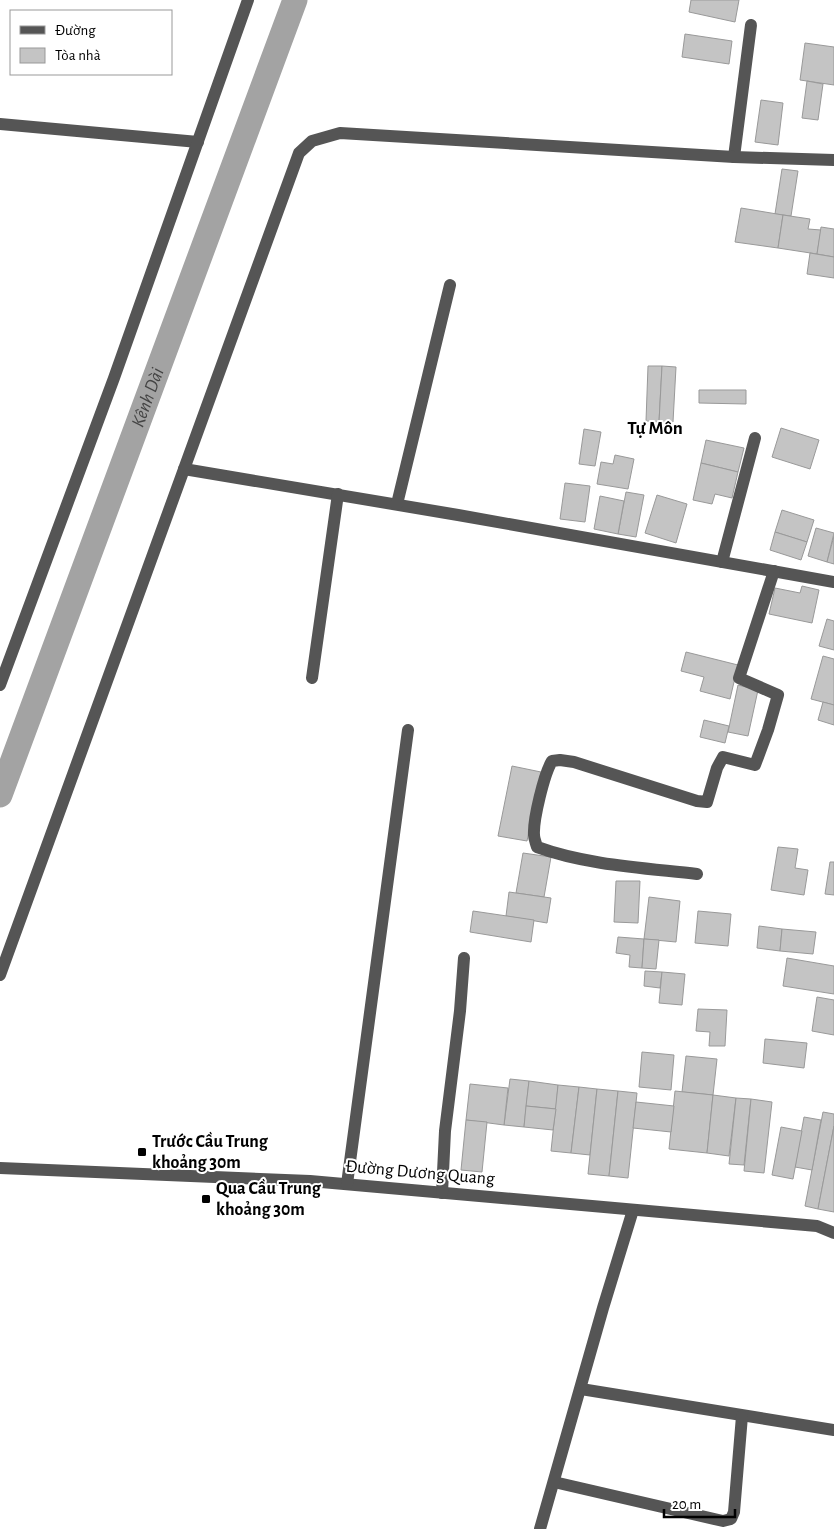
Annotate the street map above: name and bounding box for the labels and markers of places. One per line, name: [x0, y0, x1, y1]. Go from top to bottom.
place label: Trước Cầu Trung khoảng 30m: [152, 1131, 269, 1172]
marker: Trước Cầu Trung khoảng 30m: [136, 1146, 148, 1158]
place label: Qua Cầu Trung khoảng 30m: [216, 1178, 322, 1219]
marker: Qua Cầu Trung khoảng 30m: [200, 1193, 212, 1205]

